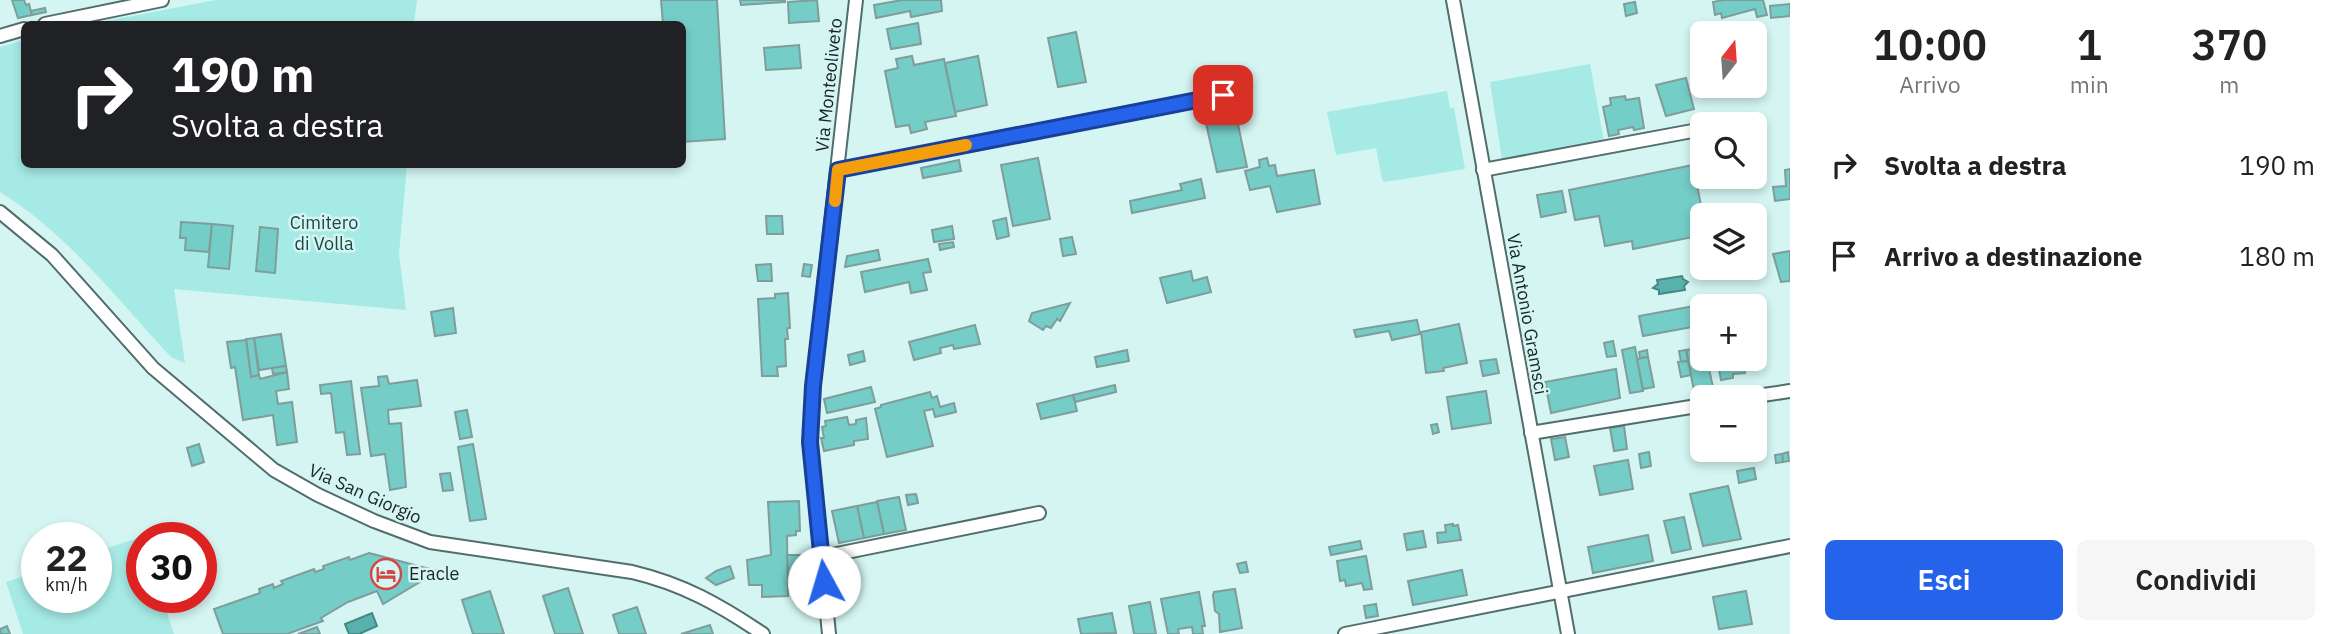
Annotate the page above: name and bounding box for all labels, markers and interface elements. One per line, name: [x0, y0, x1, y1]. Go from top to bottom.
street label: Via Monteoliveto: [810, 17, 847, 153]
text: 10:00: [1873, 17, 1987, 72]
text: 1: [2077, 17, 2102, 72]
text: 370: [2192, 17, 2267, 72]
north arrow: [1690, 21, 1768, 98]
map controls: [1690, 21, 1767, 462]
text: 190 m: [171, 42, 315, 105]
icon: right: [56, 49, 147, 140]
pin: [1193, 65, 1253, 125]
text: Arrivo: [1899, 69, 1961, 99]
text: min: [2070, 69, 2109, 99]
text: m: [2219, 69, 2239, 99]
icon: arrive: [1204, 76, 1242, 114]
text: Svolta a destra: [171, 104, 383, 146]
button: search: [1690, 112, 1767, 189]
icon: right: [1825, 146, 1863, 184]
text: Svolta a destra: [1884, 148, 2066, 182]
text: 190 m: [2239, 148, 2315, 182]
button: layers: [1690, 203, 1767, 280]
park label: Cimitero di Volla: [290, 211, 358, 255]
street label: Via Antonio Gramsci: [1502, 232, 1553, 396]
icon: arrive: [1825, 237, 1863, 275]
text: Arrivo a destinazione: [1884, 239, 2142, 273]
text: 180 m: [2239, 239, 2315, 273]
button: +: [1690, 294, 1767, 371]
button: −: [1690, 385, 1767, 462]
street label: Via San Giorgio: [305, 458, 425, 529]
speed limit sign: 30: [126, 522, 217, 613]
text: 22: [45, 535, 88, 581]
button: Esci: [1825, 540, 2063, 620]
button: Condividi: [2077, 540, 2315, 620]
position arrow: [787, 545, 861, 619]
hotel icon: Eracle: [369, 557, 403, 591]
place label: Eracle: [409, 562, 460, 585]
text: km/h: [45, 573, 88, 596]

